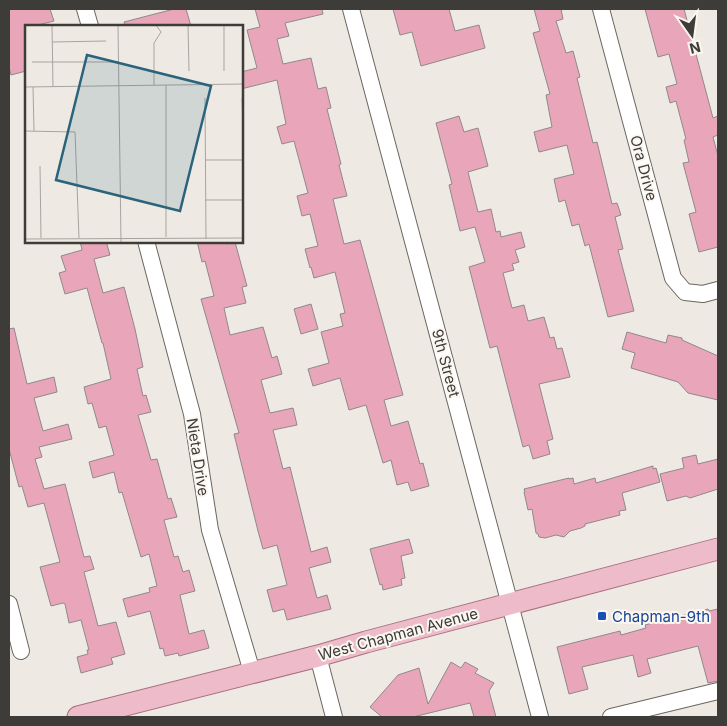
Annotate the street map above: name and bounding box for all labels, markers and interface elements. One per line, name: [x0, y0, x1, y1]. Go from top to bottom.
north arrow: [667, 10, 717, 60]
inset map: [25, 25, 242, 242]
text: N: [688, 39, 702, 58]
street label: Ora Drive: [626, 133, 662, 203]
street label: 9th Street: [428, 327, 464, 399]
street label: Nieta Drive: [182, 417, 214, 497]
street label: West Chapman Avenue: [316, 604, 480, 664]
place label: Chapman-9th: [612, 607, 710, 626]
marker: Chapman-9th: [596, 610, 608, 622]

